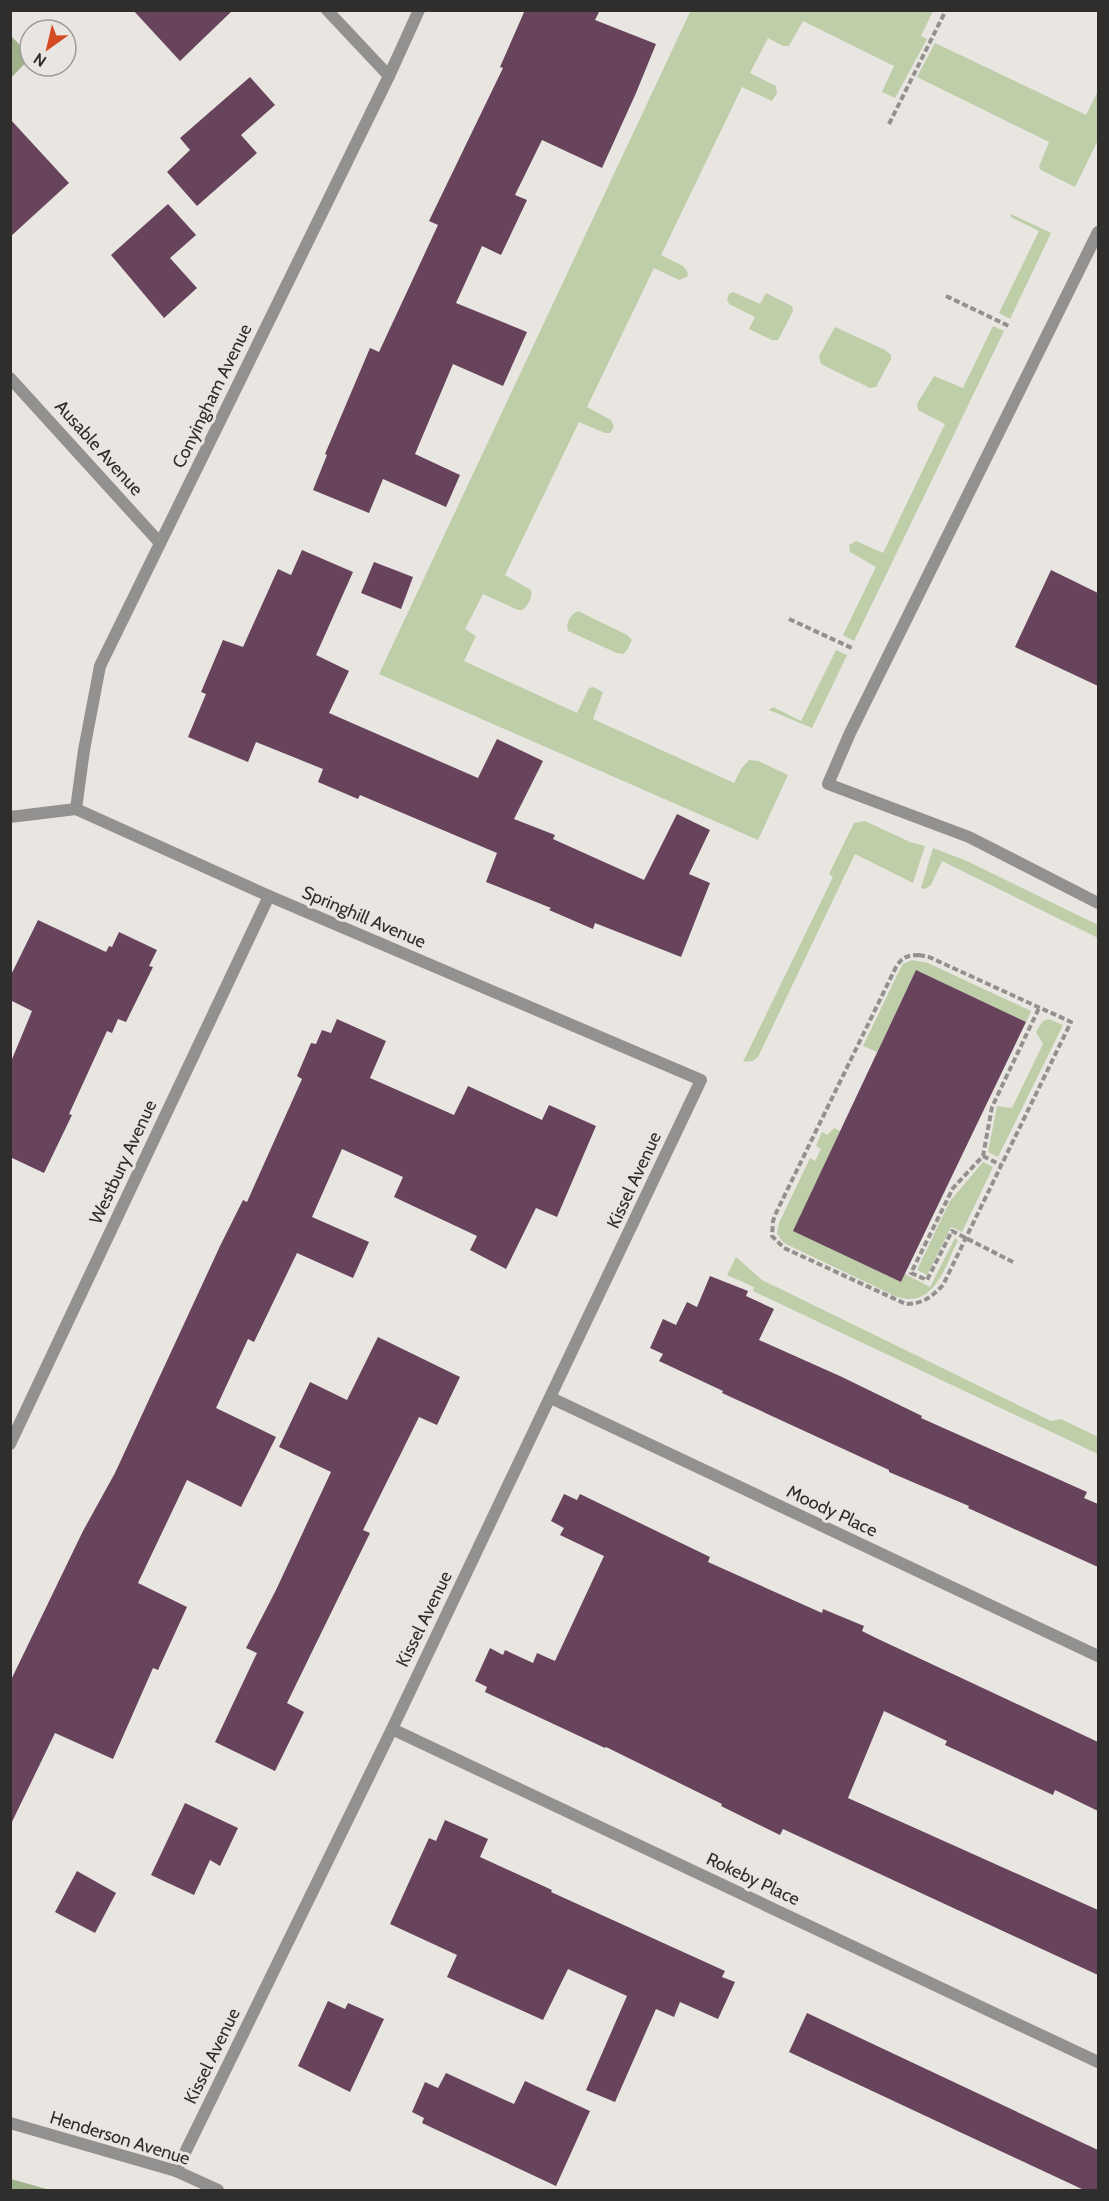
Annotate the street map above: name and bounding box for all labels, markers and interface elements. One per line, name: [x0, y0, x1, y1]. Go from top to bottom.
north arrow: [18, 18, 78, 78]
text: N: [30, 49, 50, 71]
street label: Conyingham Avenue: [168, 320, 256, 472]
street label: Ausable Avenue: [50, 396, 148, 500]
street label: Springhill Avenue: [299, 881, 429, 953]
street label: Westbury Avenue: [85, 1096, 161, 1228]
street label: Kissel Avenue: [602, 1128, 666, 1232]
street label: Moody Place: [783, 1480, 881, 1542]
street label: Kissel Avenue: [391, 1567, 457, 1671]
street label: Rokeby Place: [703, 1848, 803, 1910]
street label: Kissel Avenue: [179, 2004, 245, 2108]
street label: Henderson Avenue: [47, 2106, 193, 2170]

